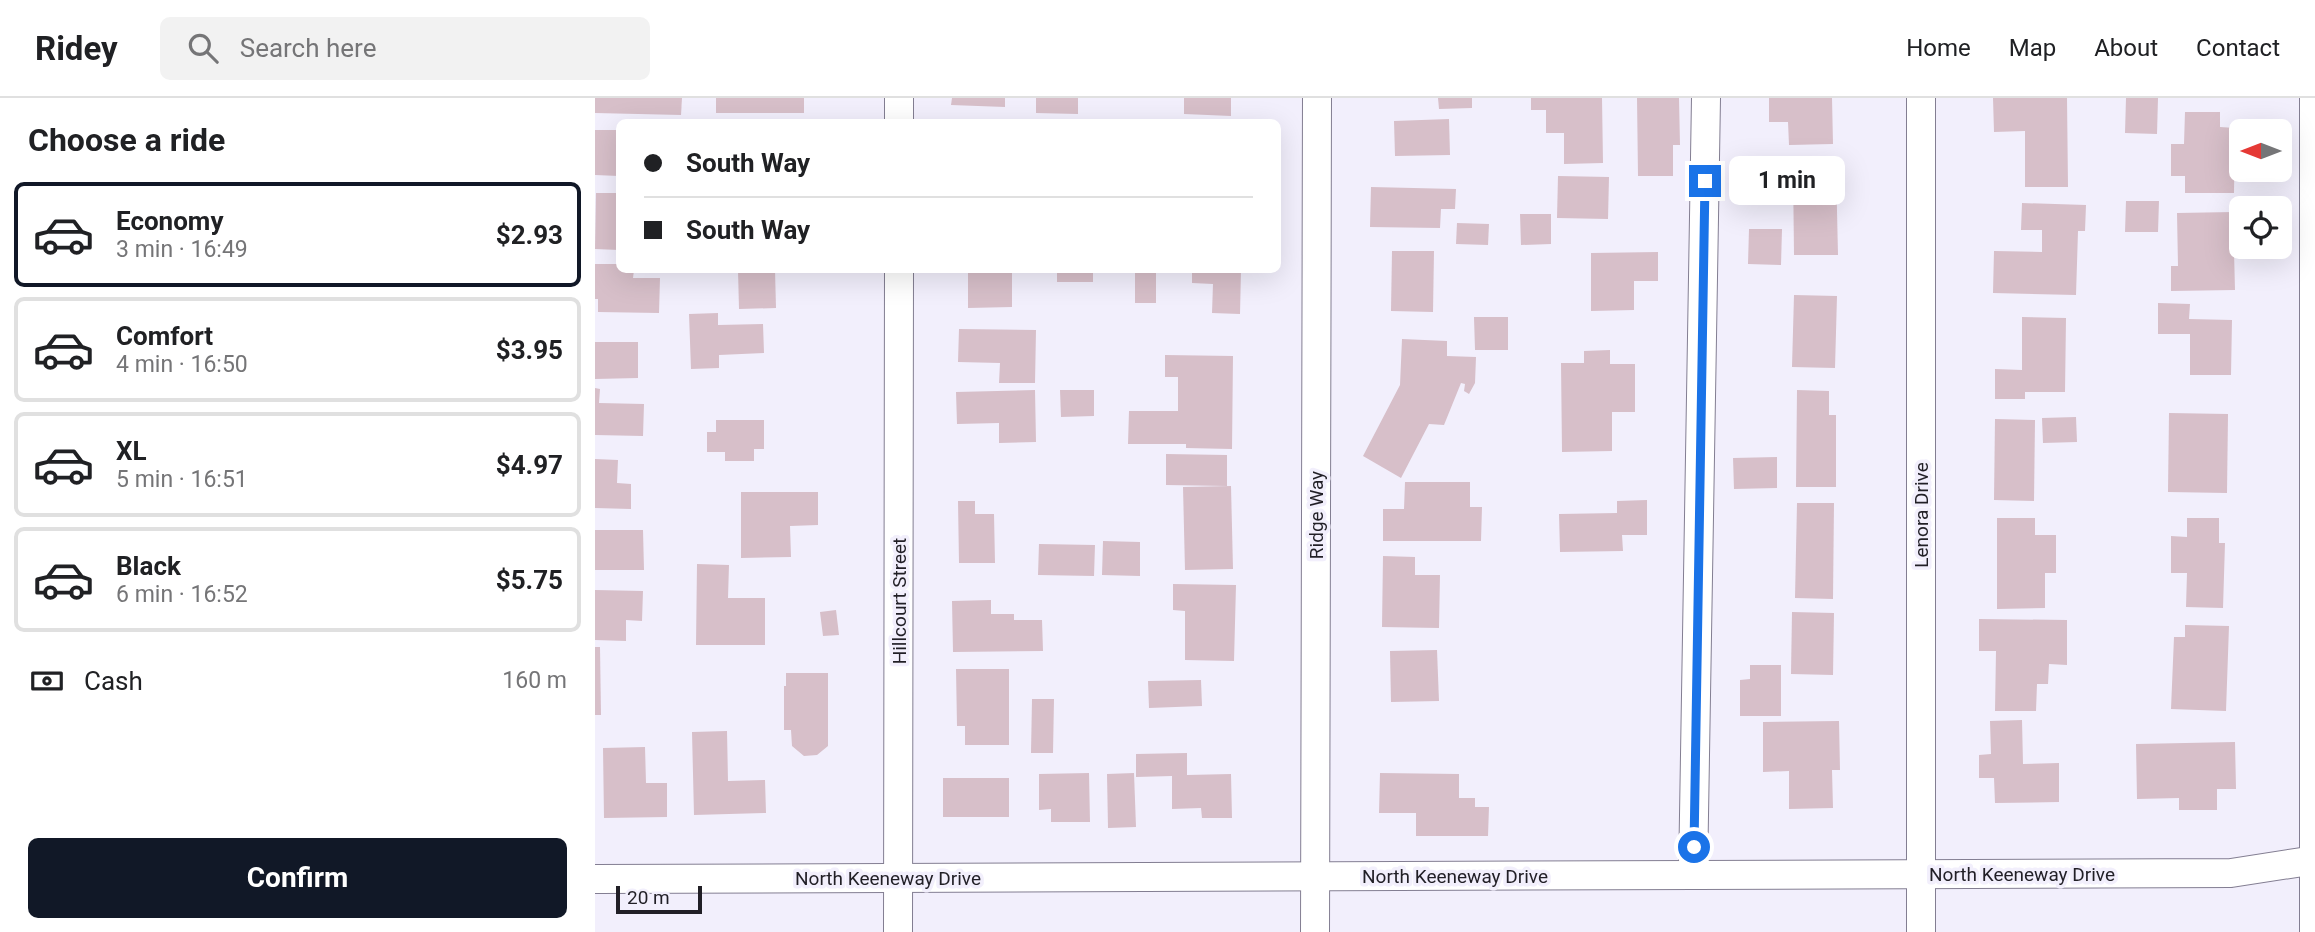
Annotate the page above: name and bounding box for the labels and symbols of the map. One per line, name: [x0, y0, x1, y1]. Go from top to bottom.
north arrow: [2229, 119, 2293, 182]
callout: 1 min: [1729, 156, 1845, 206]
route end: [1689, 165, 1721, 197]
street label: Lenora Drive: [1910, 462, 1933, 568]
street label: Ridge Way: [1305, 471, 1328, 559]
street label: Hillcourt Street: [888, 538, 911, 664]
route start: [1678, 831, 1710, 863]
street label: North Keeneway Drive: [1929, 863, 2115, 886]
street label: North Keeneway Drive: [1362, 865, 1548, 888]
street label: North Keeneway Drive: [795, 867, 981, 890]
scale bar: [616, 883, 702, 915]

